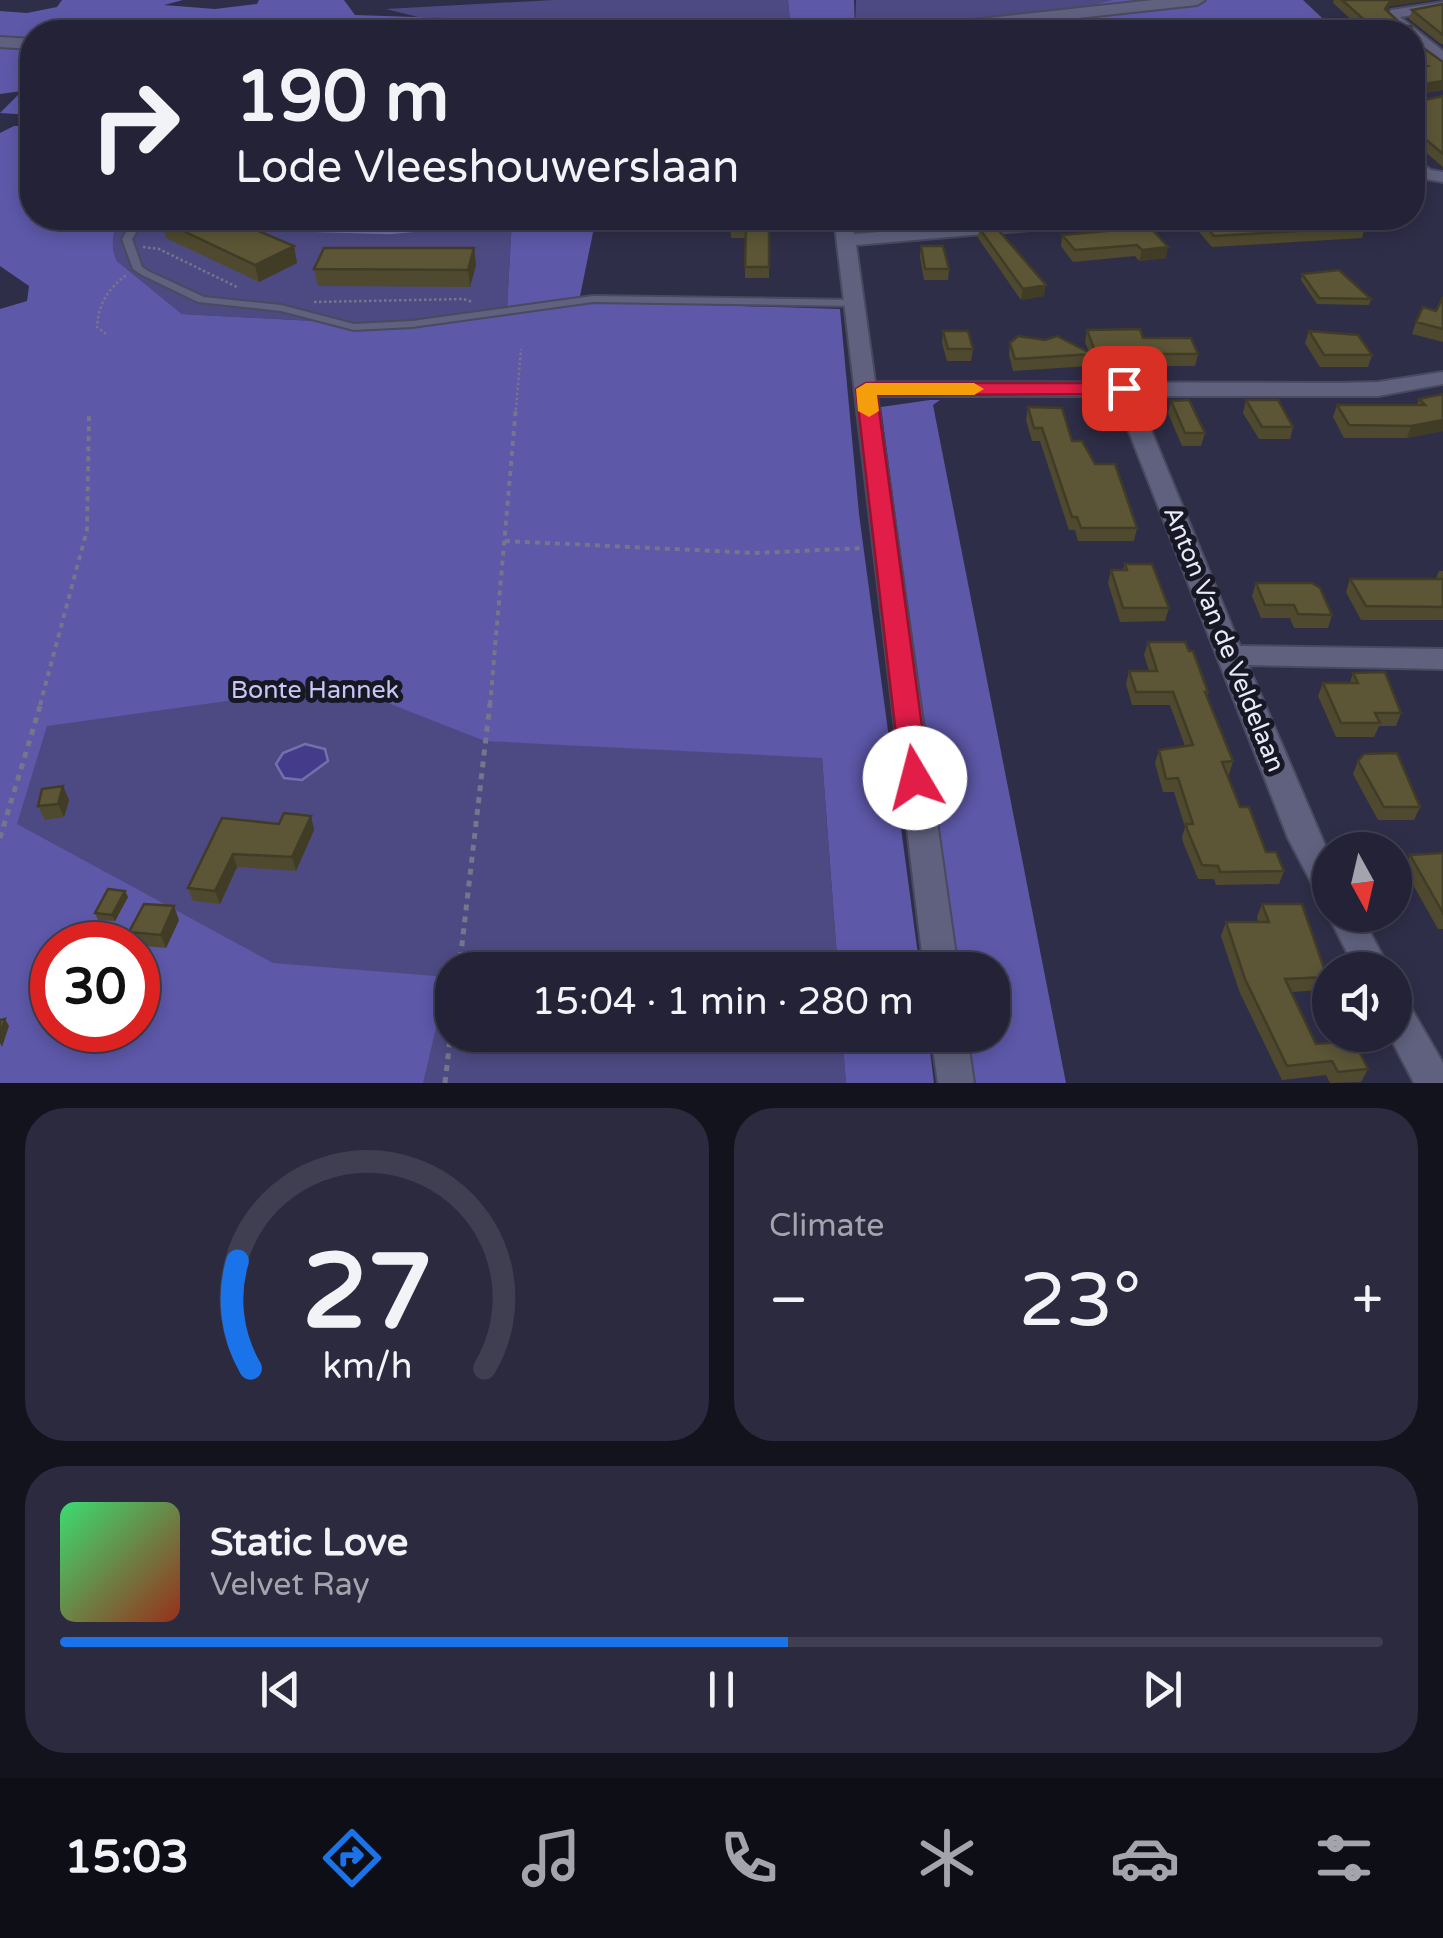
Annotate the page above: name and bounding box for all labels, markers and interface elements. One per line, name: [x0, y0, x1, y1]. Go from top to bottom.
text: 190 m: [235, 56, 449, 140]
icon: right: [70, 60, 200, 190]
text: Lode Vleeshouwerslaan: [235, 141, 739, 195]
pin: [1082, 346, 1167, 431]
icon: arrive: [1097, 361, 1152, 416]
street label: Anton Van de Veldelaan: [1157, 502, 1291, 776]
park label: Bonte Hannek: [231, 675, 399, 705]
position arrow: [863, 726, 967, 830]
north arrow: [1312, 832, 1412, 932]
map controls: [1312, 832, 1412, 1052]
speed limit sign: 30: [30, 922, 160, 1052]
button: sound: [1312, 952, 1412, 1052]
text: 15:04 · 1 min · 280 m: [531, 979, 914, 1025]
text: Climate: [769, 1207, 884, 1245]
text: 27: [302, 1231, 432, 1356]
text: 23°: [1019, 1256, 1141, 1346]
text: −: [769, 1268, 808, 1334]
text: +: [1352, 1268, 1383, 1334]
text: km/h: [322, 1345, 412, 1388]
text: Static Love: [210, 1520, 408, 1566]
text: Velvet Ray: [210, 1566, 370, 1604]
icon: previous: [253, 1662, 308, 1717]
icon: pause: [694, 1662, 749, 1717]
icon: next: [1135, 1662, 1190, 1717]
icon: directions: [317, 1823, 387, 1893]
icon: music: [516, 1823, 586, 1893]
icon: phone: [714, 1823, 784, 1893]
icon: climate: [912, 1823, 982, 1893]
icon: car: [1110, 1823, 1180, 1893]
icon: filters: [1309, 1823, 1379, 1893]
text: 15:03: [64, 1831, 189, 1885]

